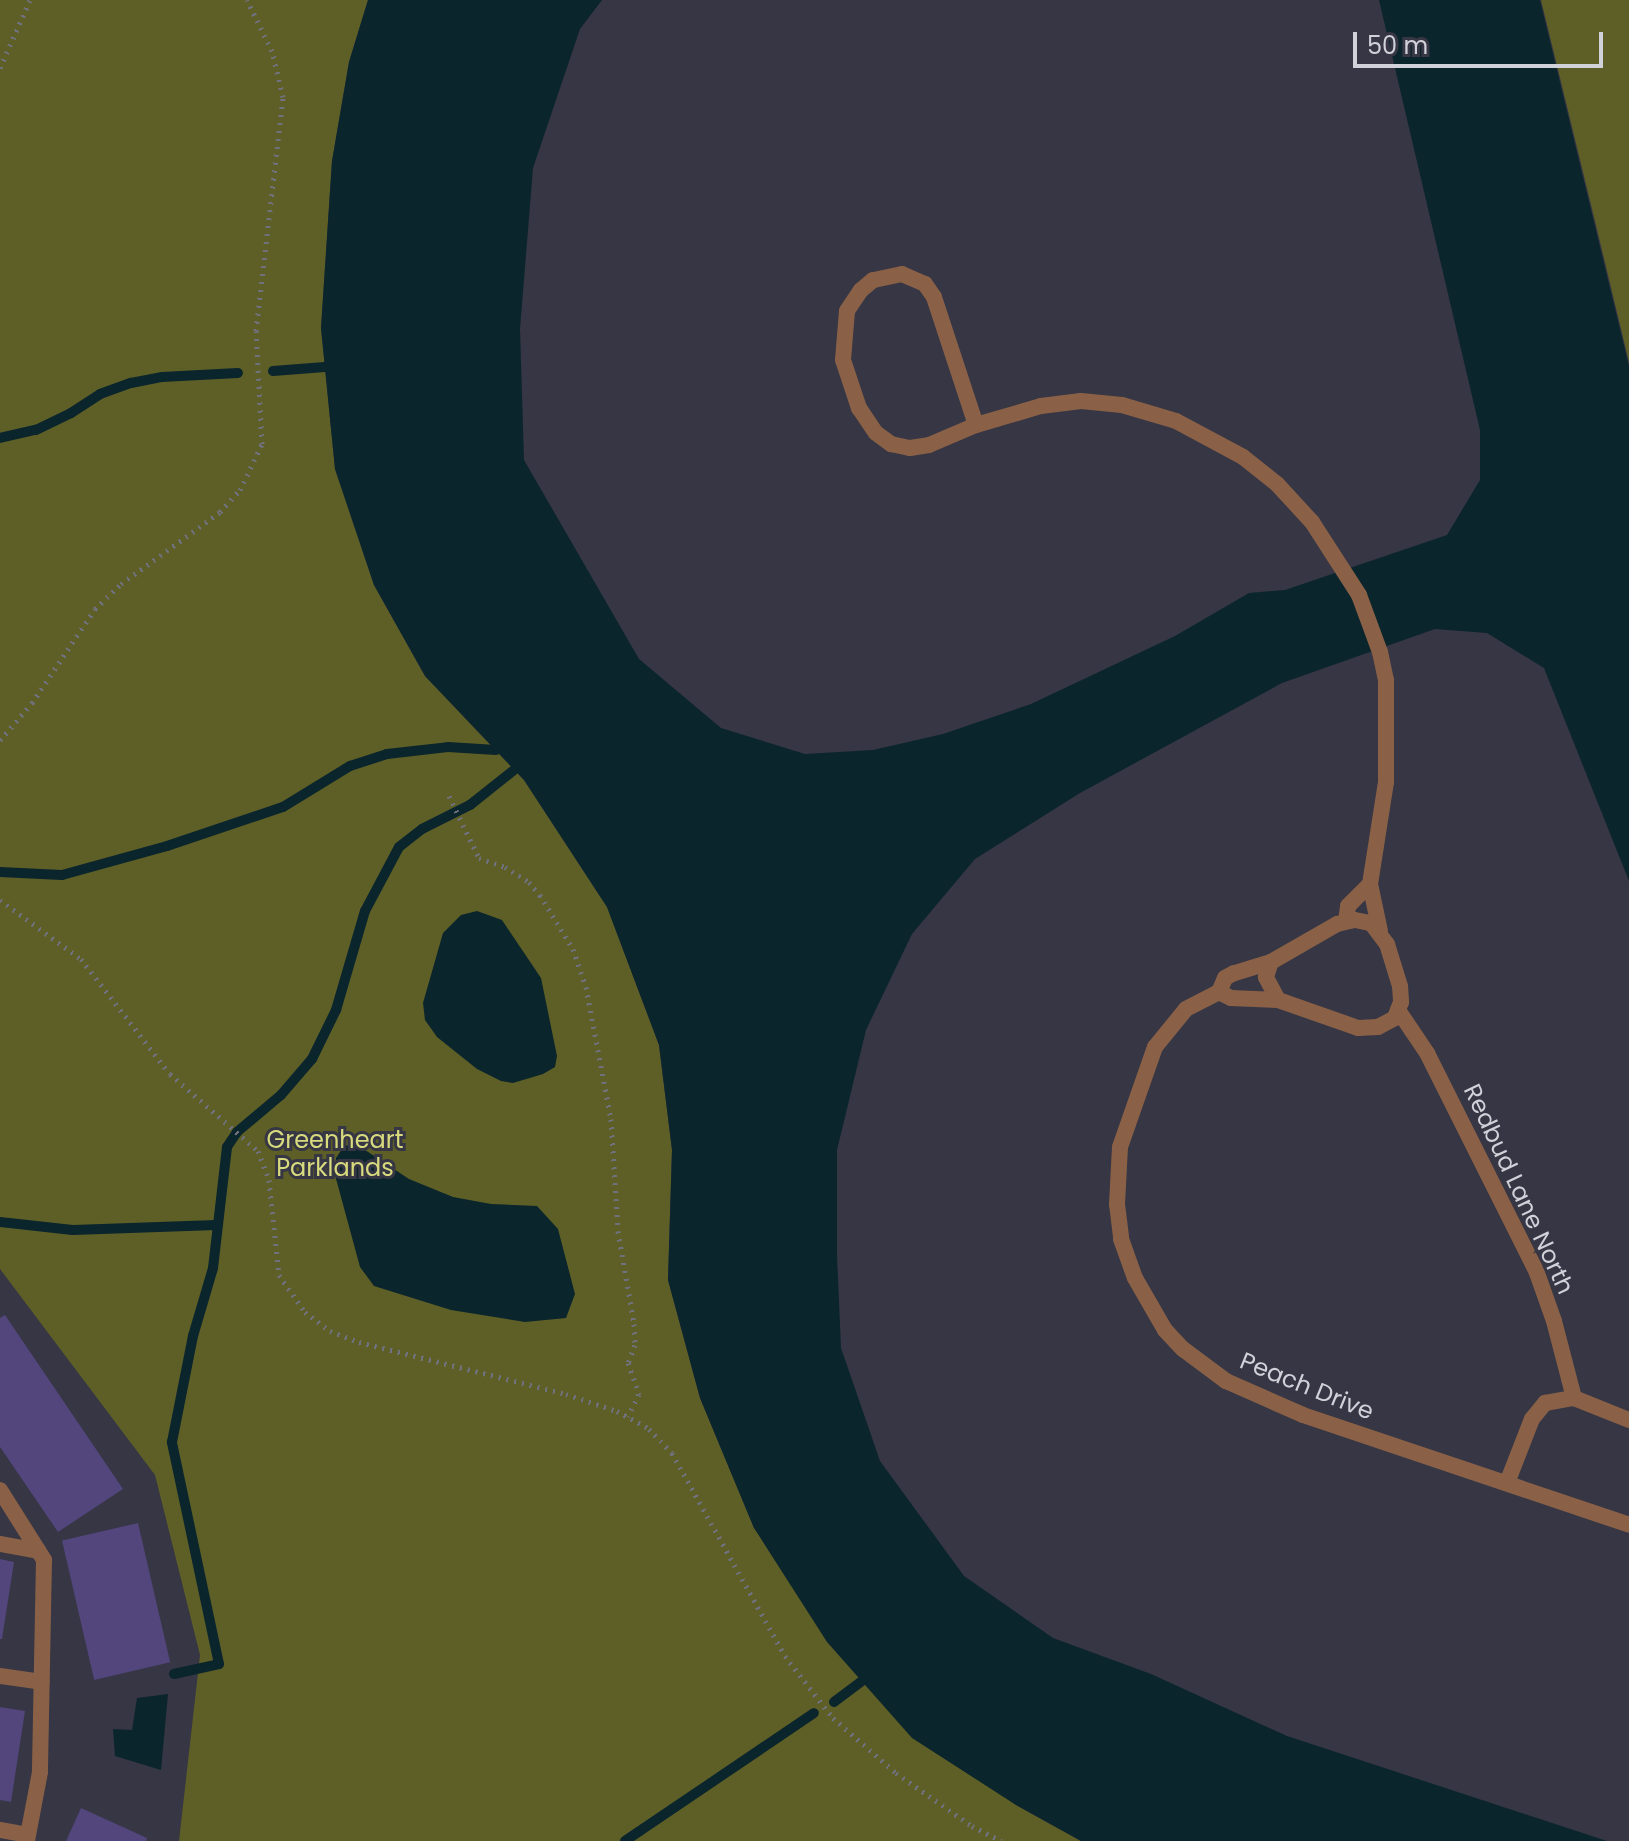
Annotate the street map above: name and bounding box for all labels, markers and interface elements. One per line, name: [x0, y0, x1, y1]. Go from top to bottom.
scale bar: [1357, 16, 1607, 66]
text: 50 m: [1367, 29, 1428, 62]
street label: Redbud Lane North: [1458, 1079, 1580, 1299]
park label: Greenheart Parklands: [267, 1126, 403, 1182]
street label: Peach Drive: [1236, 1346, 1378, 1426]

